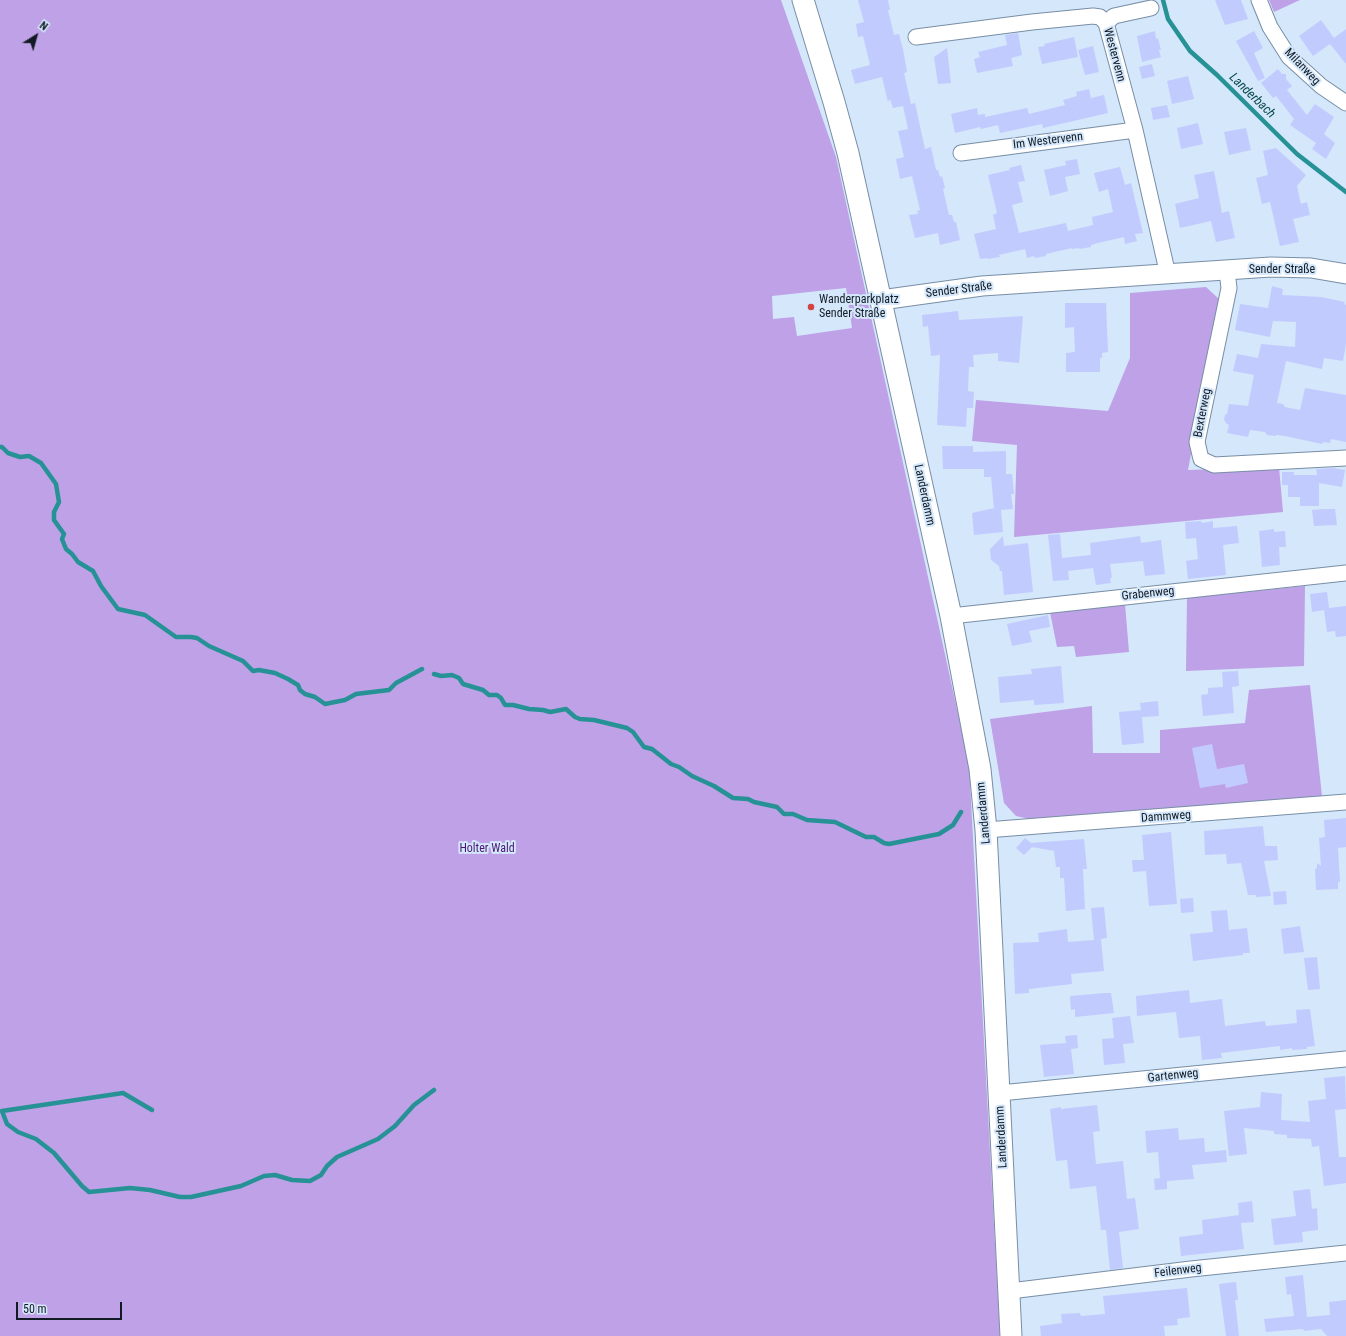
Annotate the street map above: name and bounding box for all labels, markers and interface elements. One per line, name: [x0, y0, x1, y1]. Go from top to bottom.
north arrow: [16, 16, 56, 56]
text: N: [37, 19, 50, 33]
street label: Westervenn: [1100, 26, 1128, 84]
street label: Milanweg: [1281, 46, 1323, 88]
water label: Landerbach: [1226, 70, 1278, 122]
street label: Im Westervenn: [1012, 130, 1084, 152]
street label: Sender Straße: [1249, 263, 1315, 277]
street label: Sender Straße: [925, 279, 993, 301]
place label: Wanderparkplatz Sender Straße: [819, 293, 899, 321]
marker: Wanderparkplatz Sender Straße: [806, 302, 816, 312]
street label: Bexterweg: [1191, 387, 1215, 439]
street label: Landerdamm: [910, 463, 938, 527]
street label: Grabenweg: [1121, 584, 1175, 604]
street label: Landerdamm: [974, 781, 994, 845]
street label: Dammweg: [1141, 808, 1191, 826]
park label: Holter Wald: [459, 842, 515, 856]
street label: Gartenweg: [1147, 1066, 1199, 1086]
street label: Landerdamm: [993, 1106, 1011, 1168]
street label: Feilenweg: [1154, 1261, 1202, 1281]
scale bar: [18, 1294, 124, 1320]
text: 50 m: [23, 1302, 47, 1316]

